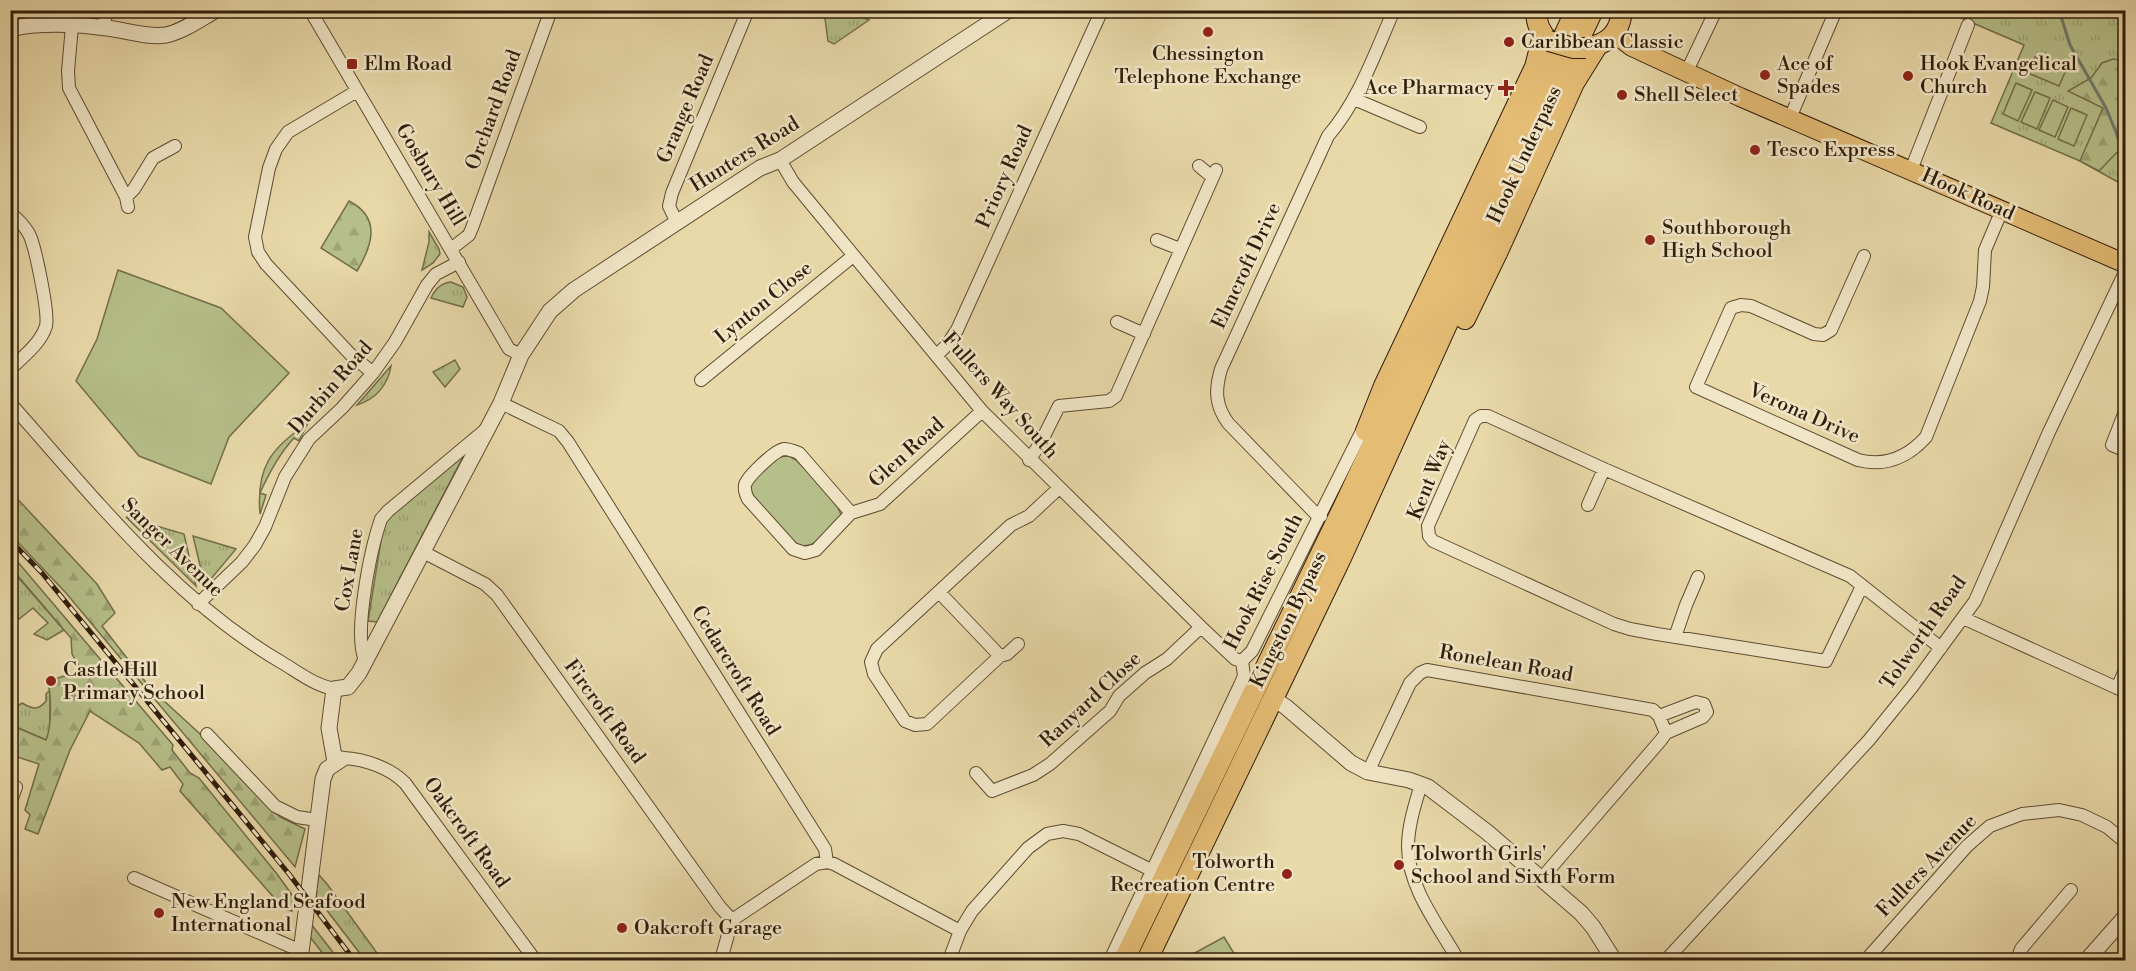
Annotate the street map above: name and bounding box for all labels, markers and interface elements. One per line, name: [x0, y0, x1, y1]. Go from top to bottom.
marker: Chessington Telephone Exchange: [1201, 25, 1215, 39]
place label: Caribbean Classic: [1521, 30, 1684, 55]
marker: Caribbean Classic: [1502, 35, 1516, 49]
place label: Chessington Telephone Exchange: [1115, 42, 1301, 90]
street label: Orchard Road: [461, 46, 528, 174]
street label: Grange Road: [652, 50, 720, 167]
place label: Elm Road: [364, 52, 452, 77]
place label: Ace of Spades: [1776, 52, 1840, 100]
place label: Hook Evangelical Church: [1920, 52, 2077, 100]
marker: Elm Road: [345, 57, 359, 71]
marker: Ace of Spades: [1758, 68, 1772, 82]
marker: Hook Evangelical Church: [1901, 69, 1915, 83]
place label: Ace Pharmacy: [1363, 76, 1494, 101]
marker: Ace Pharmacy: [1499, 81, 1513, 95]
street label: Hook Underpass: [1482, 82, 1568, 228]
place label: Shell Select: [1634, 83, 1738, 108]
marker: Shell Select: [1615, 88, 1629, 102]
street label: Hunters Road: [686, 111, 805, 199]
street label: Gosbury Hill: [390, 119, 470, 231]
street label: Priory Road: [971, 121, 1039, 232]
place label: Tesco Express: [1767, 138, 1895, 163]
marker: Tesco Express: [1748, 143, 1762, 157]
street label: Hook Road: [1917, 163, 2019, 227]
street label: Elmcroft Drive: [1207, 199, 1287, 333]
place label: Southborough High School: [1662, 216, 1791, 264]
marker: Southborough High School: [1643, 233, 1657, 247]
street label: Lynton Close: [710, 256, 818, 350]
street label: Fullers Way South: [937, 327, 1063, 465]
street label: Durbin Road: [284, 336, 379, 440]
street label: Verona Drive: [1743, 378, 1864, 450]
street label: Glen Road: [864, 412, 950, 493]
street label: Kent Way: [1403, 436, 1457, 524]
street label: Sanger Avenue: [116, 493, 228, 603]
street label: Hook Rise South: [1219, 510, 1309, 654]
street label: Cox Lane: [330, 526, 370, 614]
street label: Kingston Bypass: [1245, 548, 1333, 692]
street label: Tolworth Road: [1876, 571, 1973, 695]
street label: Cedarcroft Road: [685, 601, 785, 741]
street label: Ronelean Road: [1437, 640, 1576, 688]
street label: Ranyard Close: [1035, 647, 1147, 753]
street label: Fircroft Road: [558, 655, 651, 770]
place label: Castle Hill Primary School: [63, 658, 205, 706]
marker: Castle Hill Primary School: [44, 674, 58, 688]
street label: Oakcroft Road: [417, 773, 515, 894]
street label: Fullers Avenue: [1872, 809, 1982, 923]
place label: Tolworth Girls' School and Sixth Form: [1411, 842, 1616, 890]
place label: Tolworth Recreation Centre: [1110, 850, 1275, 898]
marker: Tolworth Girls' School and Sixth Form: [1392, 858, 1406, 872]
marker: Tolworth Recreation Centre: [1280, 867, 1294, 881]
place label: New England Seafood International: [171, 890, 366, 938]
marker: New England Seafood International: [152, 906, 166, 920]
place label: Oakcroft Garage: [634, 916, 782, 941]
marker: Oakcroft Garage: [615, 921, 629, 935]

